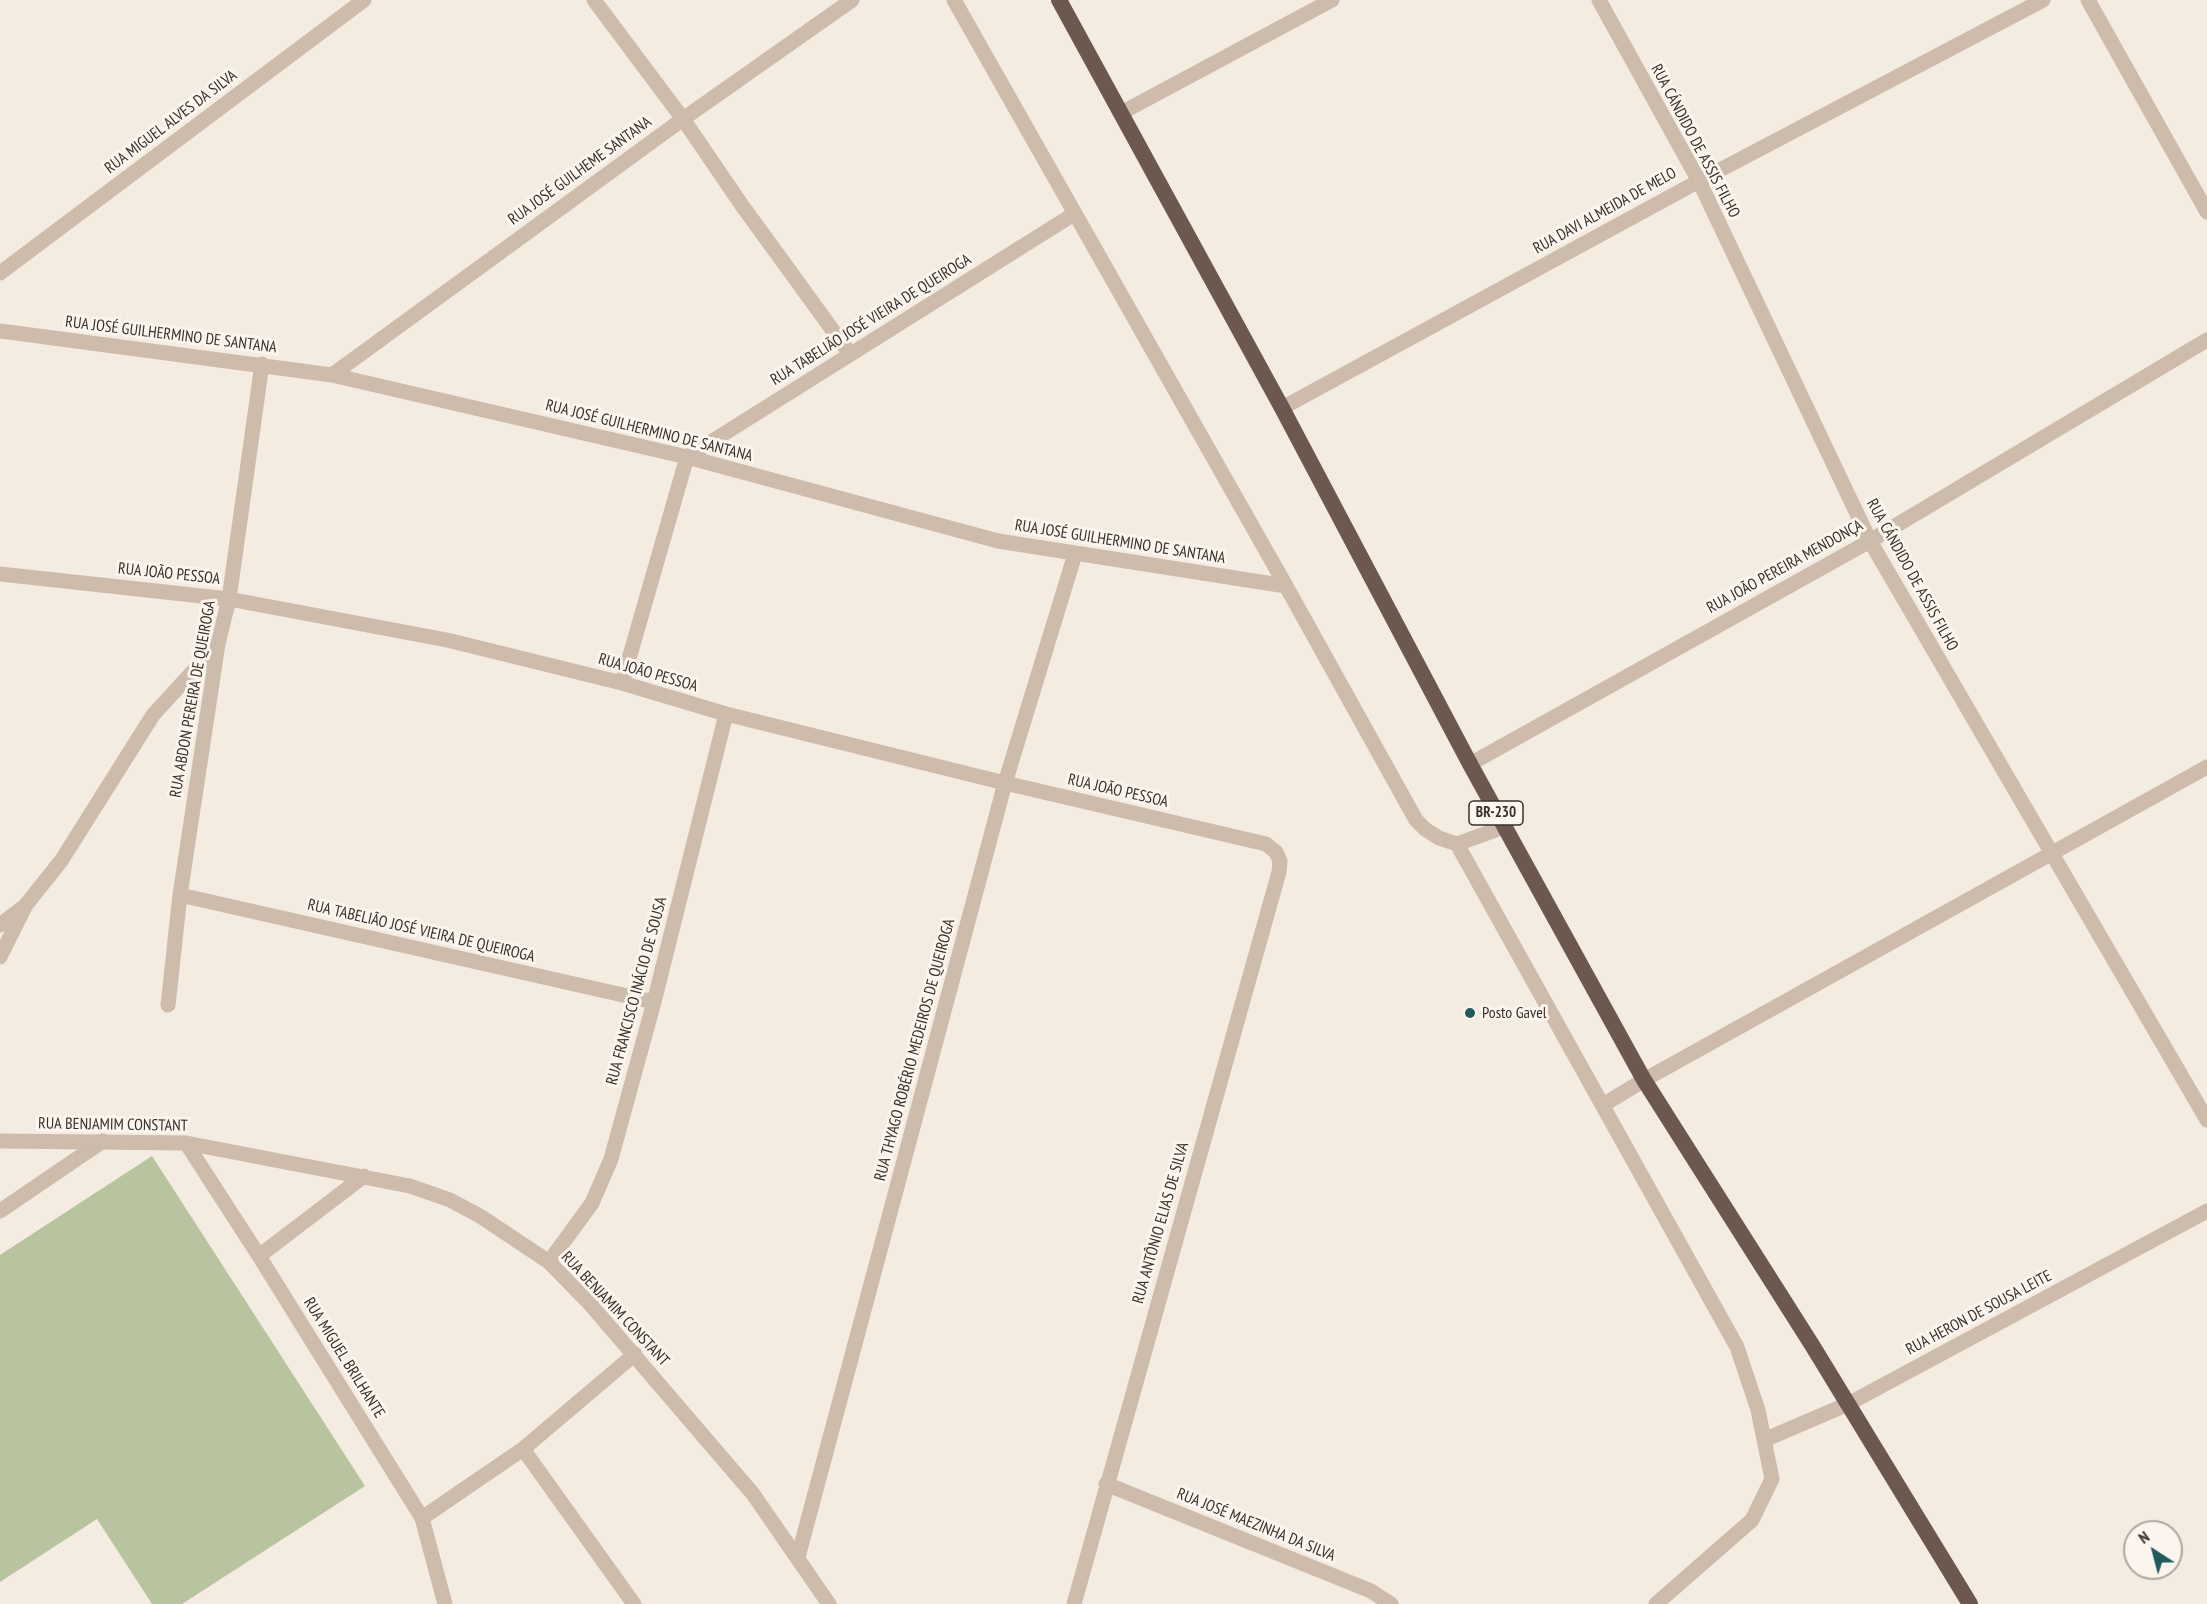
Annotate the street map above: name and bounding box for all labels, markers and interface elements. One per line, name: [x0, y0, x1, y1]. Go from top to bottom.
street label: RUA CÁNDIDO DE ASSIS FILHO: [1646, 61, 1744, 221]
street label: RUA MIGUEL ALVES DA SILVA: [101, 66, 241, 178]
street label: RUA JOSÉ GUILHEME SANTANA: [505, 113, 655, 229]
street label: RUA DAVI ALMEIDA DE MELO: [1530, 164, 1680, 258]
street label: RUA TABELIÃO JOSÉ VIEIRA DE QUEIROGA: [767, 250, 975, 390]
street label: RUA JOSÉ GUILHERMINO DE SANTANA: [64, 313, 278, 357]
street label: RUA JOSÉ GUILHERMINO DE SANTANA: [543, 396, 755, 466]
street label: RUA CÁNDIDO DE ASSIS FILHO: [1862, 496, 1962, 654]
street label: RUA JOSÉ GUILHERMINO DE SANTANA: [1013, 516, 1227, 568]
street label: RUA JOÃO PEREIRA MENDONÇA: [1704, 516, 1866, 618]
street label: RUA JOÃO PESSOA: [117, 559, 221, 589]
street label: RUA ABDON PEREIRA DE QUEIROGA: [166, 599, 220, 799]
street label: RUA JOÃO PESSOA: [596, 650, 700, 696]
street label: RUA JOÃO PESSOA: [1066, 770, 1170, 812]
road number: BR-230: [1469, 801, 1523, 825]
street label: RUA TABELIÃO JOSÉ VIEIRA DE QUEIROGA: [306, 895, 536, 967]
street label: RUA FRANCISCO INÁCIO DE SOUSA: [603, 895, 671, 1087]
street label: RUA THYAGO ROBÉRIO MEDEIROS DE QUEIROGA: [871, 917, 959, 1183]
place label: Posto Gavel: [1482, 1003, 1546, 1023]
marker: Posto Gavel: [1463, 1006, 1477, 1020]
street label: RUA BENJAMIM CONSTANT: [38, 1114, 188, 1136]
street label: RUA ANTÔNIO ELIAS DE SILVA: [1129, 1140, 1193, 1306]
street label: RUA BENJAMIM CONSTANT: [557, 1248, 673, 1370]
street label: RUA HERON DE SOUSA LEITE: [1903, 1266, 2055, 1360]
street label: RUA MIGUEL BRILHANTE: [299, 1294, 389, 1422]
street label: RUA JOSÉ MAEZINHA DA SILVA: [1174, 1484, 1338, 1566]
north arrow: [2123, 1520, 2183, 1580]
text: N: [2134, 1526, 2153, 1548]

